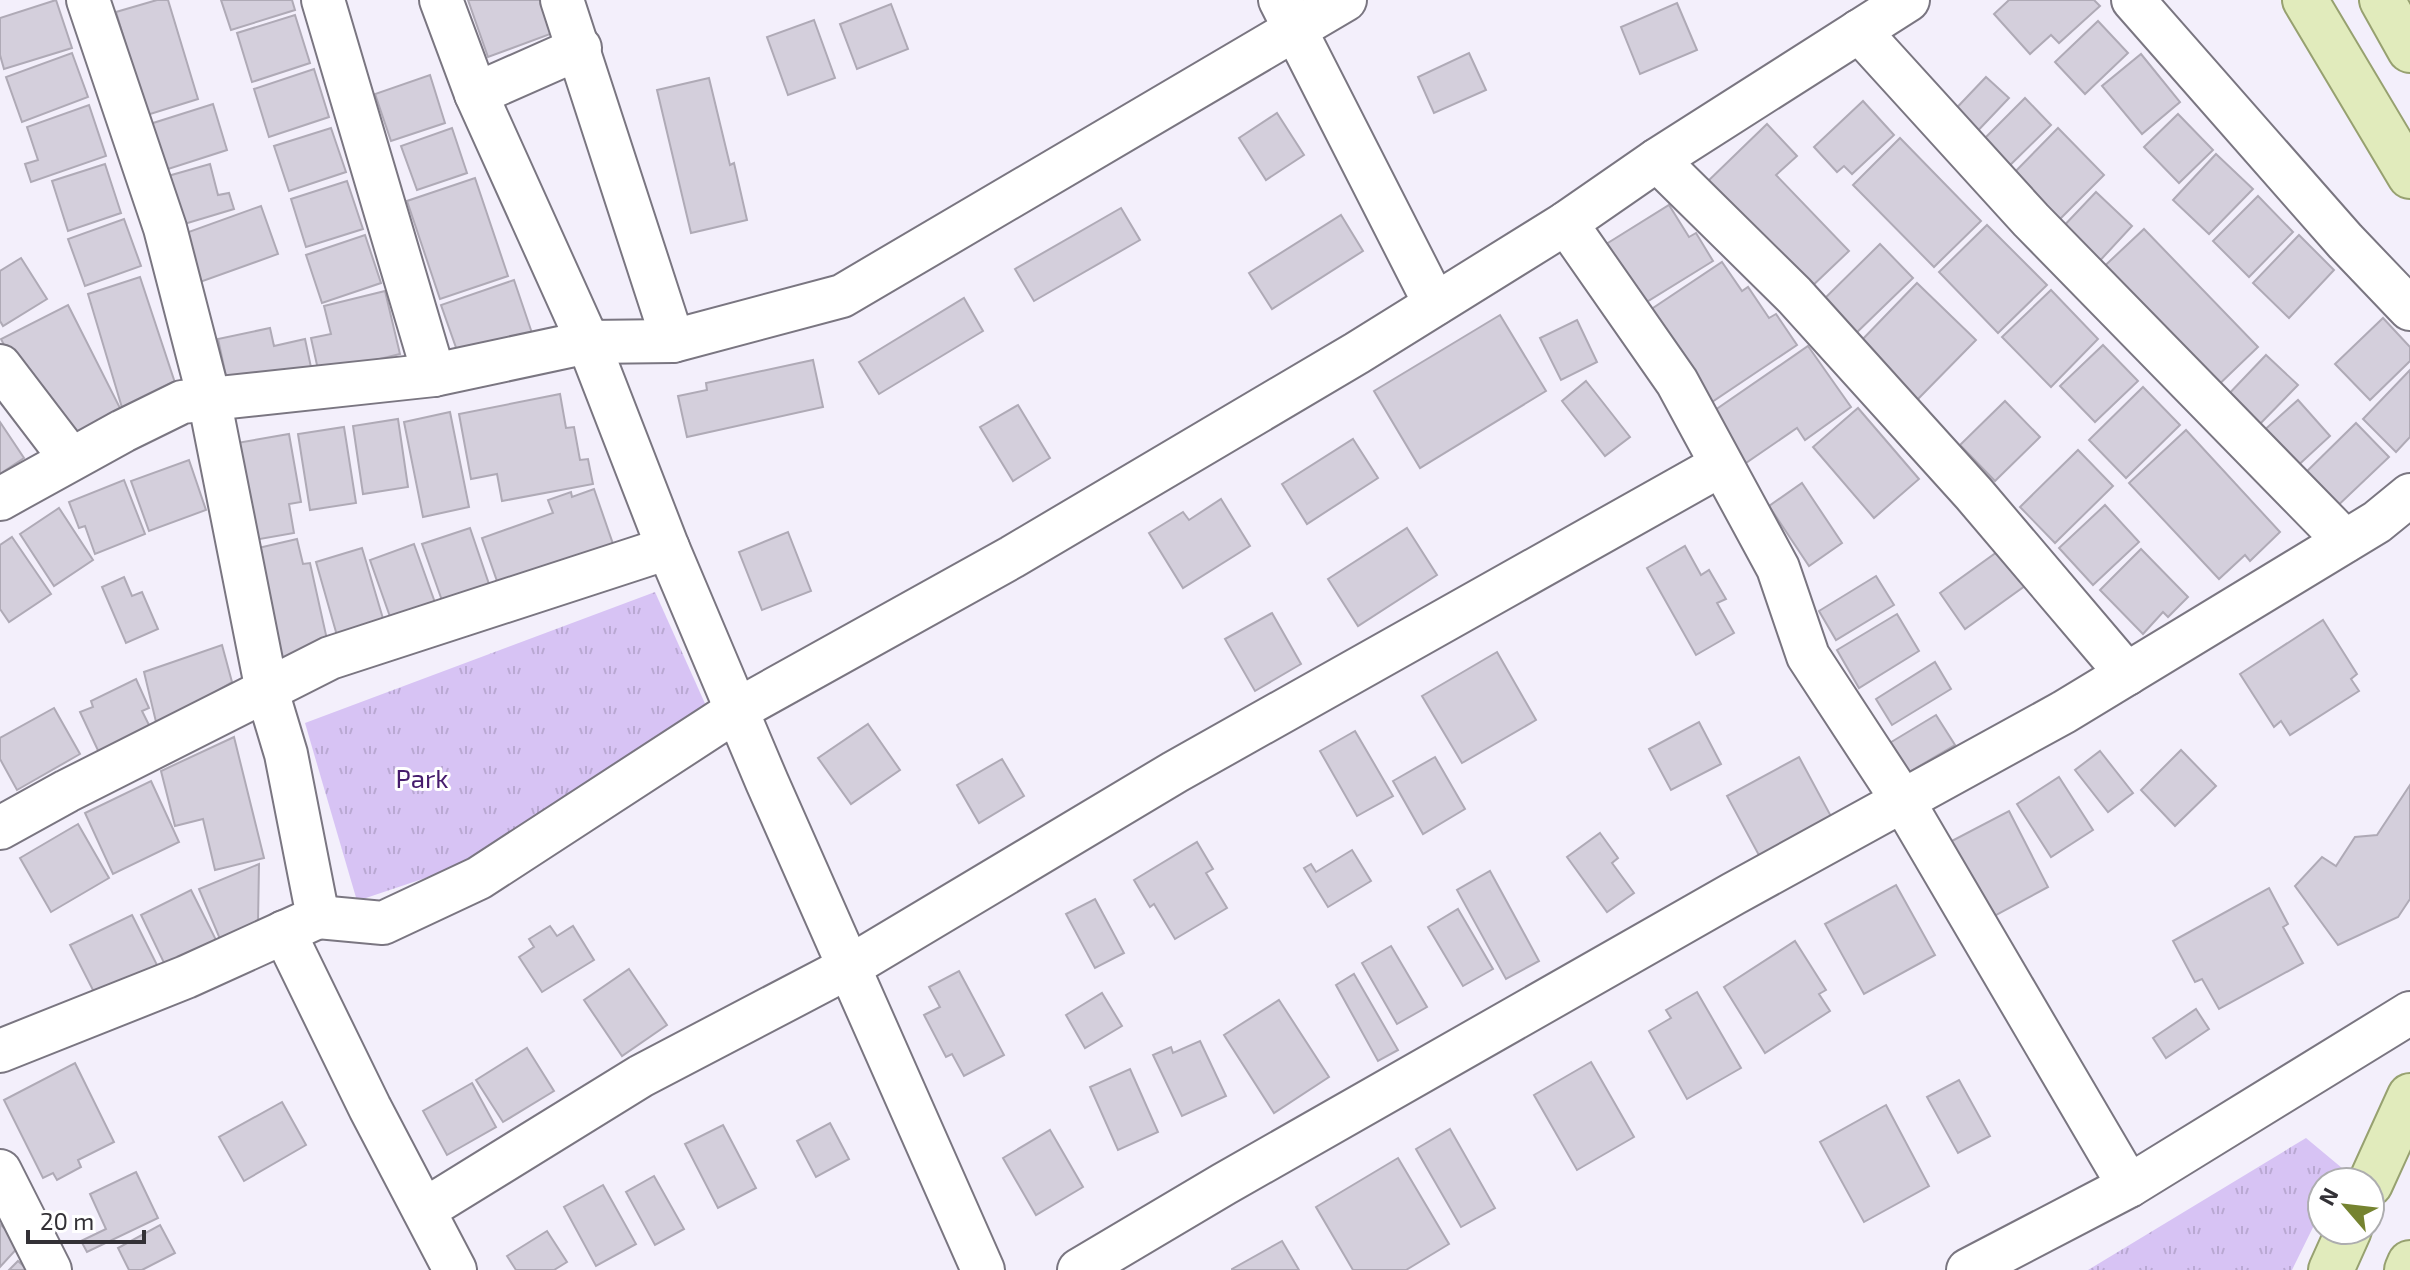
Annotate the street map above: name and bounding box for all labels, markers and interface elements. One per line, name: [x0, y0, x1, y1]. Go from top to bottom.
park label: Park: [395, 762, 449, 793]
north arrow: [2306, 1166, 2386, 1246]
text: N: [2312, 1183, 2343, 1209]
scale bar: [28, 1194, 144, 1244]
text: 20 m: [40, 1206, 94, 1235]

